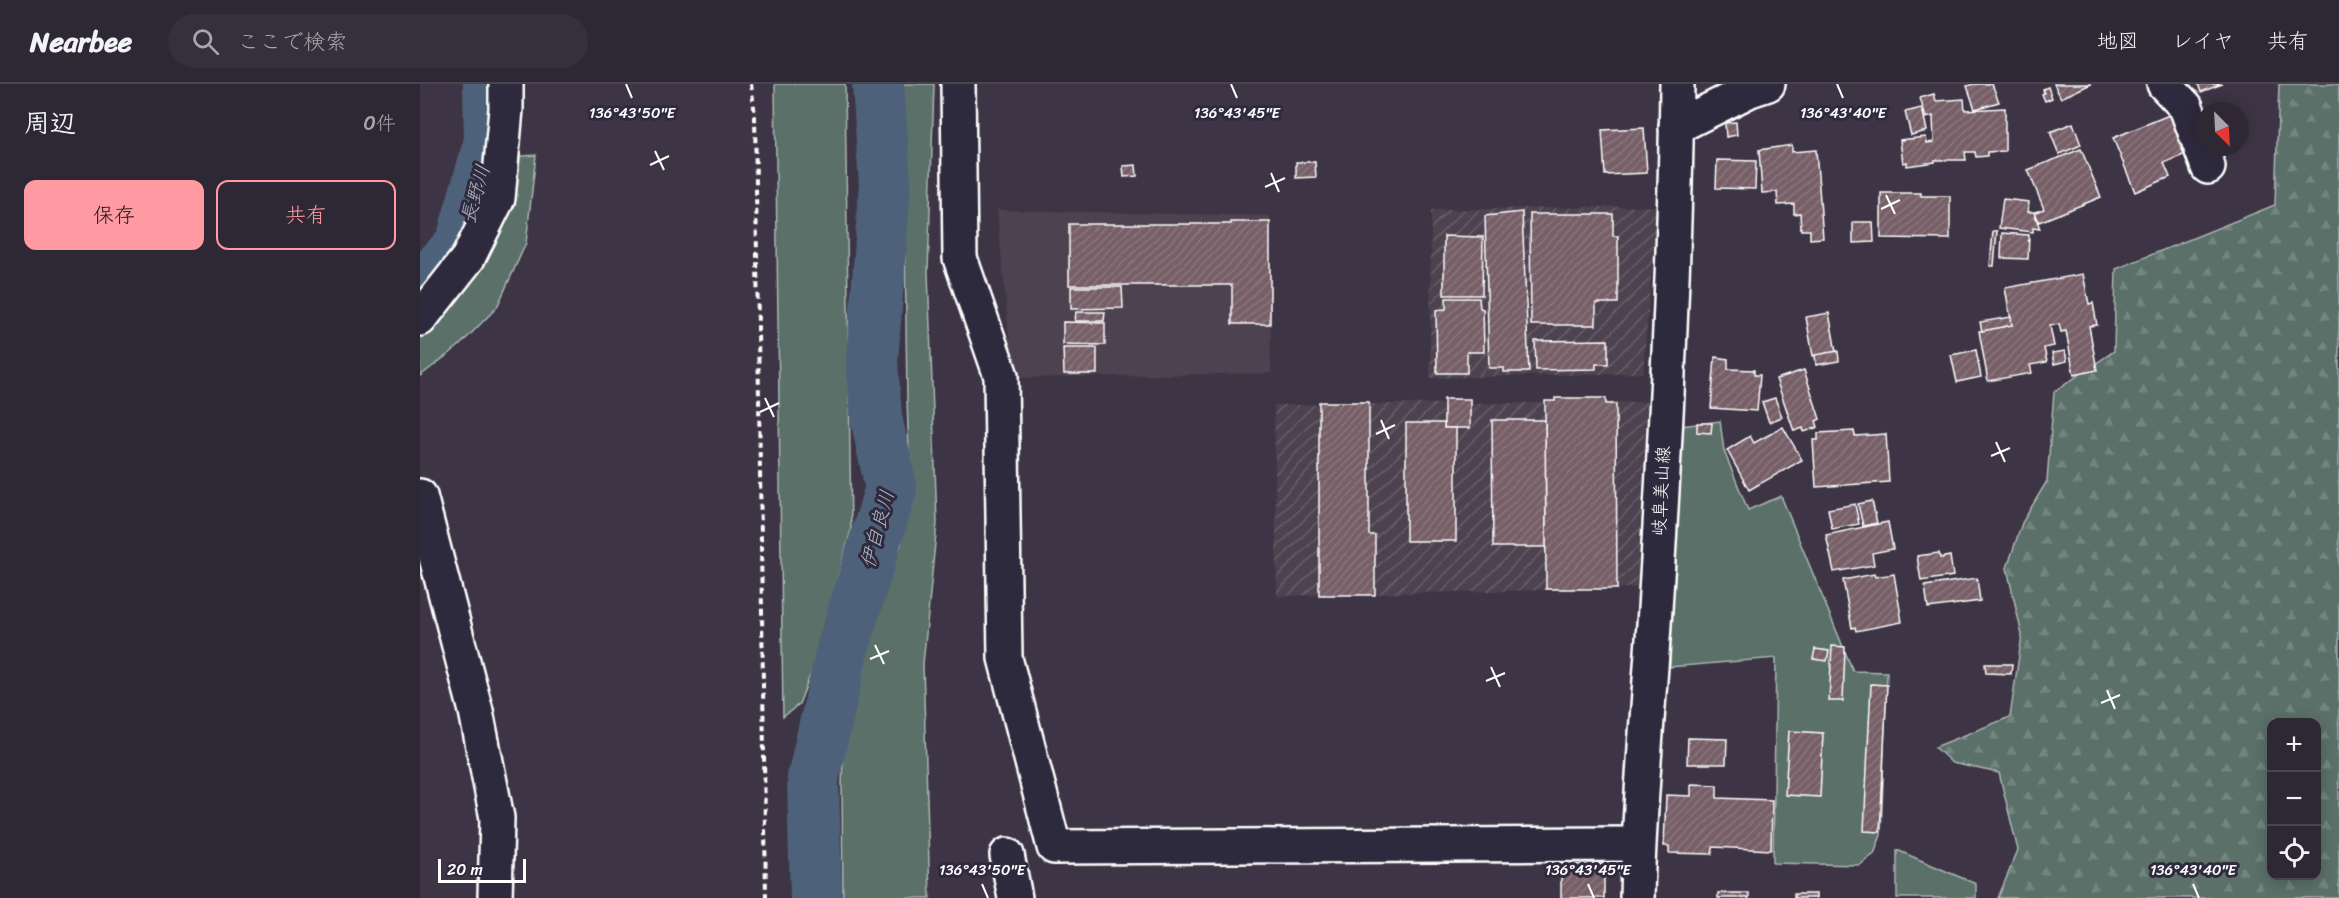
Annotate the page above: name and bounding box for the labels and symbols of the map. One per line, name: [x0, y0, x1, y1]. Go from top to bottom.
text: 136°43'50"E: [589, 100, 677, 126]
text: 136°43'45"E: [1194, 100, 1282, 126]
text: 136°43'40"E: [1800, 100, 1888, 126]
north arrow: [2195, 102, 2249, 156]
water label: 長野川: [450, 160, 501, 228]
street label: 岐阜美山線: [1643, 445, 1679, 537]
water label: 伊自良川: [850, 486, 905, 572]
scale bar: [438, 856, 526, 884]
text: 136°43'50"E: [939, 857, 1027, 883]
text: 136°43'45"E: [1545, 857, 1633, 883]
text: 136°43'40"E: [2150, 857, 2238, 883]

